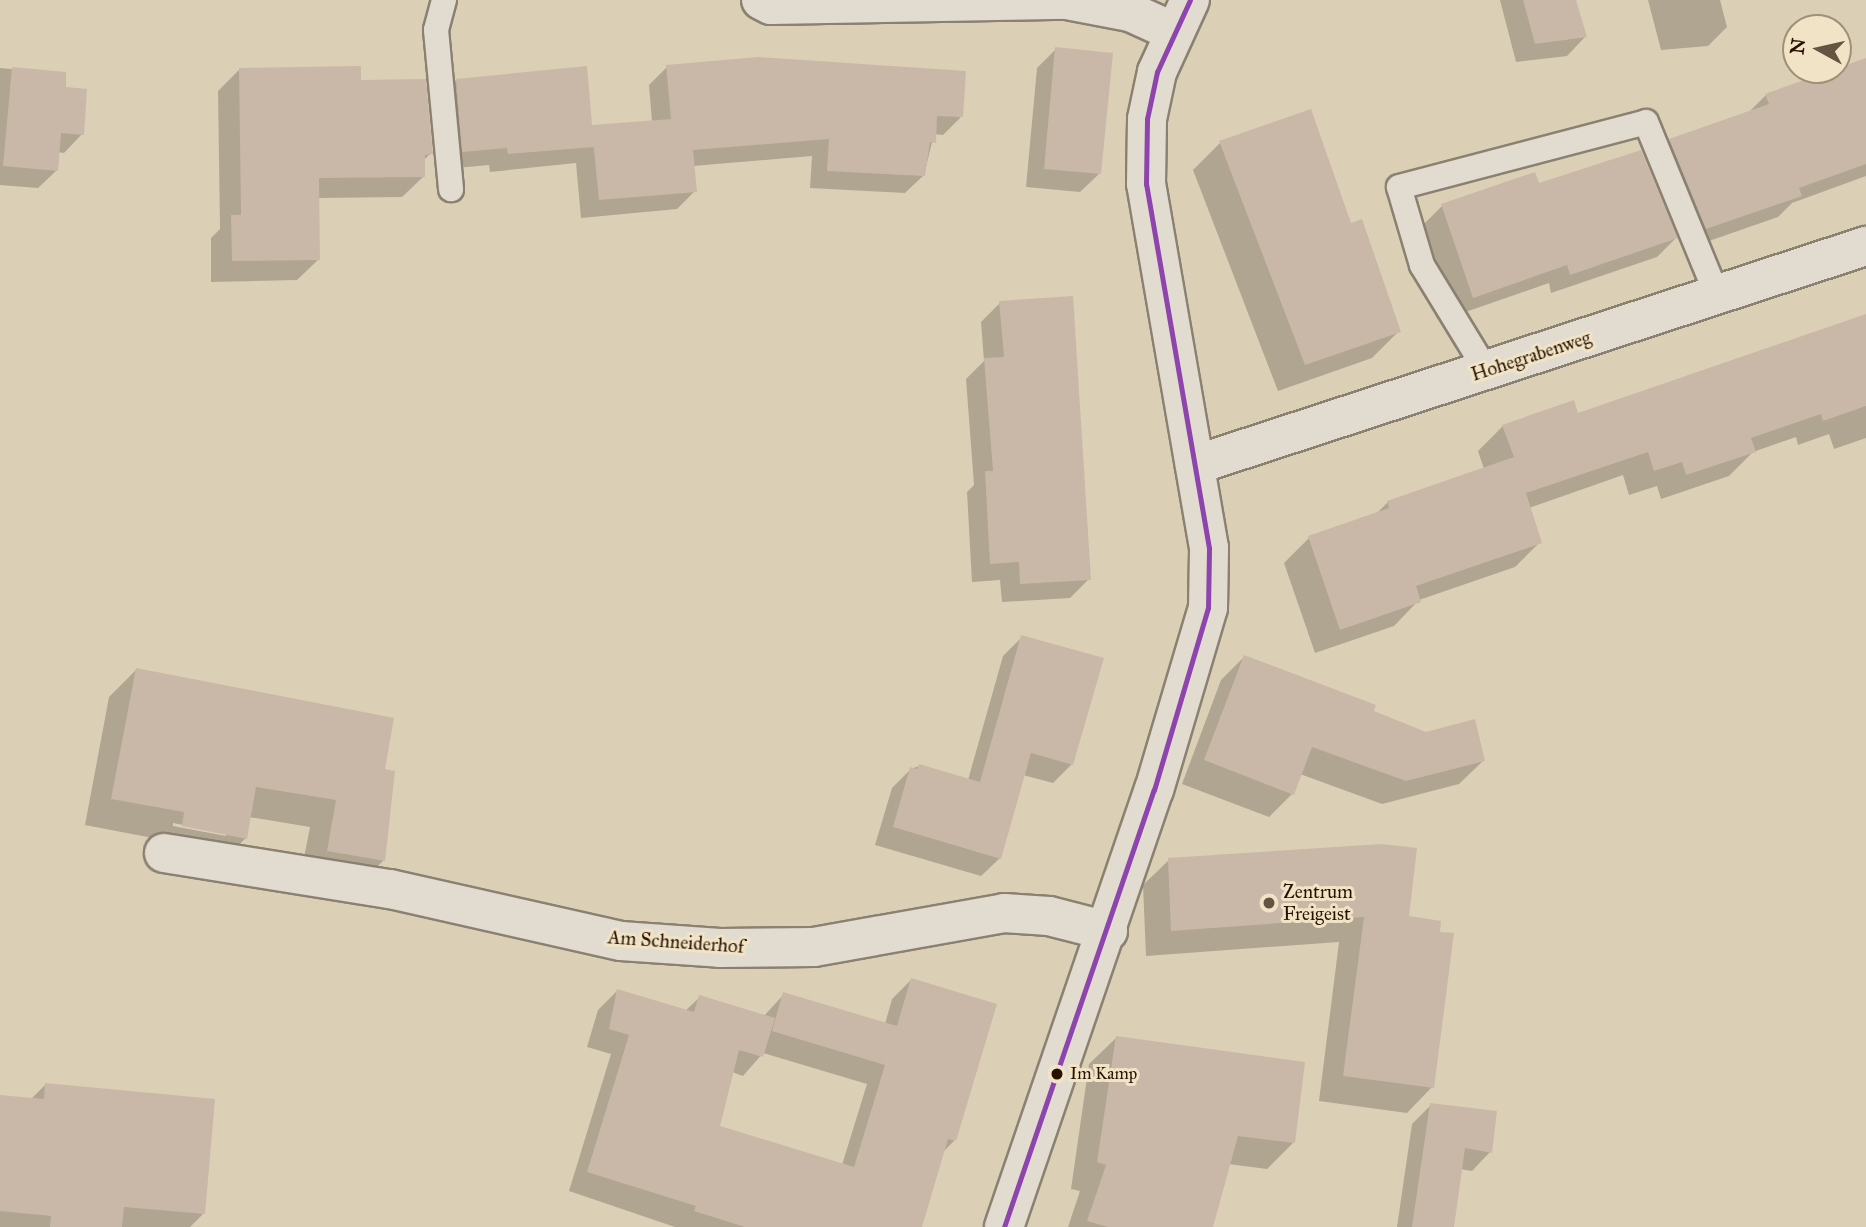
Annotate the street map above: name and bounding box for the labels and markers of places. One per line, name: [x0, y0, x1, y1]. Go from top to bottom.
place label: Zentrum Freigeist: [1283, 881, 1353, 925]
marker: Zentrum Freigeist: [1261, 895, 1277, 911]
place label: Im Kamp: [1070, 1064, 1137, 1084]
marker: Im Kamp: [1050, 1067, 1064, 1081]

